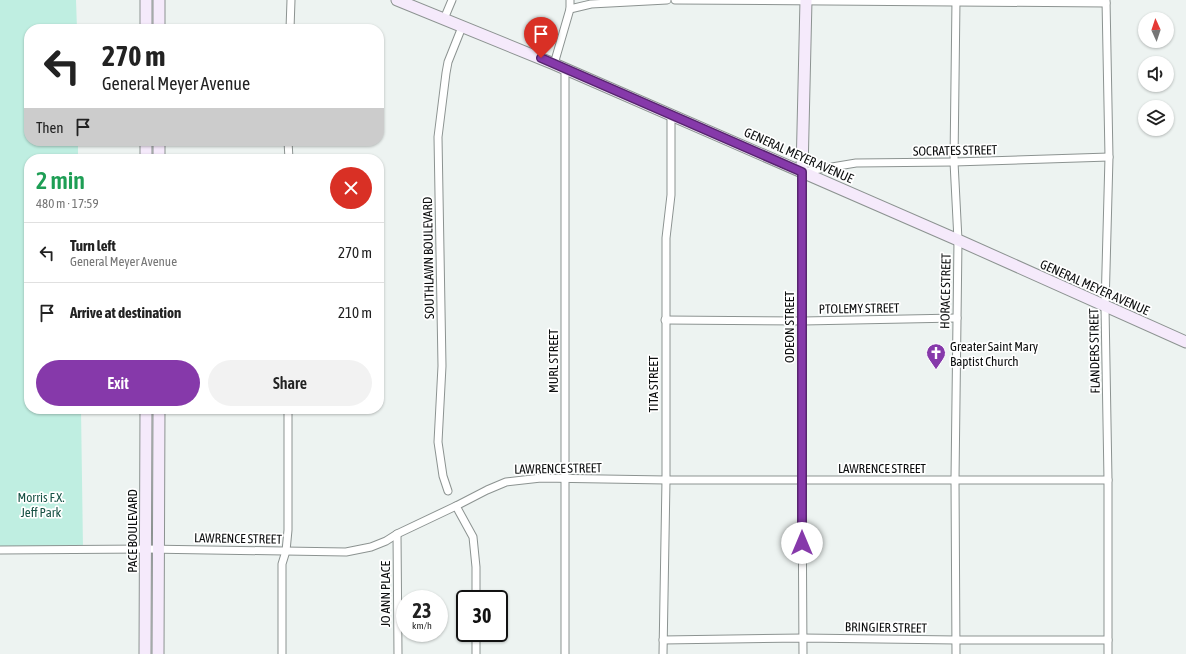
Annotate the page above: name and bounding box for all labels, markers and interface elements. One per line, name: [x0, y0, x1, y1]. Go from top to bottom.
north arrow: [1138, 12, 1174, 48]
map controls: [1138, 12, 1174, 136]
pin: [524, 17, 558, 58]
icon: arrive: [530, 23, 552, 45]
icon: left: [36, 40, 88, 92]
text: 270 m: [102, 40, 165, 72]
button: sound: [1138, 56, 1174, 92]
text: General Meyer Avenue: [102, 73, 250, 94]
button: layers: [1138, 100, 1174, 136]
icon: arrive: [72, 116, 94, 138]
text: Then: [36, 119, 64, 136]
street label: GENERAL MEYER AVENUE: [742, 125, 856, 187]
street label: SOCRATES STREET: [913, 142, 998, 159]
text: 2 min: [36, 167, 85, 194]
button: close: [330, 167, 372, 209]
text: 480 m · 17:59: [36, 196, 99, 211]
street label: SOUTHLAWN BOULEVARD: [420, 197, 437, 319]
text: Turn left: [70, 237, 116, 254]
icon: left: [36, 242, 58, 264]
text: 270 m: [338, 244, 372, 261]
street label: HORACE STREET: [937, 253, 954, 329]
text: General Meyer Avenue: [70, 254, 177, 269]
street label: GENERAL MEYER AVENUE: [1038, 257, 1152, 319]
street label: ODEON STREET: [782, 291, 797, 363]
street label: PTOLEMY STREET: [819, 300, 900, 317]
icon: arrive: [36, 302, 58, 324]
text: Arrive at destination: [70, 304, 181, 321]
text: 210 m: [338, 304, 372, 321]
street label: FLANDERS STREET: [1086, 308, 1103, 394]
street label: MURL STREET: [546, 329, 561, 393]
place label: Greater Saint Mary Baptist Church: [950, 339, 1039, 369]
church icon: Greater Saint Mary Baptist Church: [925, 342, 947, 370]
street label: TITA STREET: [646, 355, 661, 412]
button: Exit: [36, 360, 200, 406]
button: Share: [208, 360, 372, 406]
street label: LAWRENCE STREET: [514, 460, 602, 477]
street label: LAWRENCE STREET: [838, 461, 926, 476]
street label: PACE BOULEVARD: [125, 489, 140, 573]
park label: Morris F.X. Jeff Park: [18, 490, 64, 520]
position arrow: [781, 522, 823, 564]
street label: LAWRENCE STREET: [194, 530, 282, 547]
street label: JO ANN PLACE: [378, 560, 393, 627]
speed limit sign: 30: [456, 590, 508, 642]
text: 23: [413, 599, 431, 622]
street label: BRINGIER STREET: [845, 619, 927, 636]
text: km/h: [412, 620, 432, 631]

